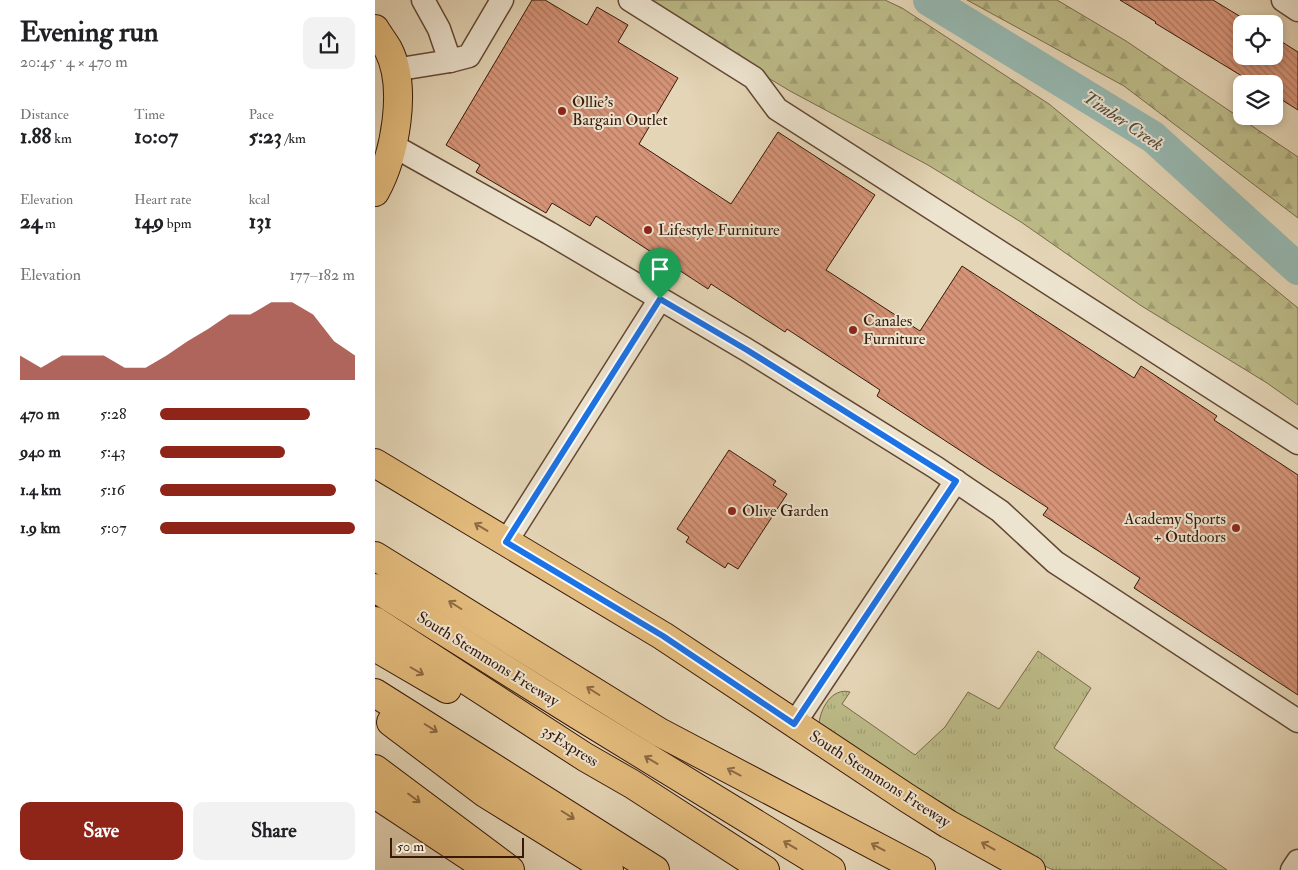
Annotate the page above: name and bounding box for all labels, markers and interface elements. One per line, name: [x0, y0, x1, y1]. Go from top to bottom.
text: Evening run: [20, 15, 158, 50]
map controls: [1233, 15, 1283, 125]
button: locate: [1233, 15, 1283, 65]
button: share: [303, 17, 355, 69]
text: 20:45 · 4 × 470 m: [20, 52, 128, 72]
button: layers: [1233, 75, 1283, 125]
water label: Timber Creek: [1079, 86, 1167, 156]
place label: Ollie's Bargain Outlet: [572, 92, 668, 130]
marker: Ollie's Bargain Outlet: [556, 105, 568, 117]
text: Distance: [20, 106, 69, 123]
text: Time: [134, 106, 165, 123]
text: Pace: [249, 106, 274, 123]
text: 1.88: [20, 123, 51, 150]
text: 10:07: [134, 123, 178, 150]
text: 5:23: [249, 123, 282, 150]
text: km: [51, 130, 72, 147]
text: /km: [282, 130, 306, 147]
text: Elevation: [20, 191, 73, 208]
text: Heart rate: [134, 191, 191, 208]
text: kcal: [249, 191, 270, 208]
text: 24: [20, 208, 42, 235]
text: 149: [134, 208, 164, 235]
text: 131: [249, 208, 272, 235]
text: m: [42, 215, 56, 232]
text: bpm: [164, 215, 192, 232]
place label: Lifestyle Furniture: [658, 220, 780, 240]
marker: Lifestyle Furniture: [642, 224, 654, 236]
pin: [639, 248, 681, 299]
icon: arrive: [646, 255, 674, 283]
text: Elevation: [20, 265, 81, 285]
text: 177–182 m: [289, 265, 355, 285]
place label: Canales Furniture: [863, 311, 926, 349]
marker: Canales Furniture: [847, 324, 859, 336]
text: 470 m: [20, 404, 60, 424]
text: 5:28: [100, 404, 127, 424]
text: 940 m: [20, 442, 61, 462]
text: 5:43: [100, 442, 126, 462]
text: 1.4 km: [20, 480, 61, 500]
text: 5:16: [100, 480, 125, 500]
place label: Olive Garden: [742, 501, 829, 521]
marker: Olive Garden: [726, 505, 738, 517]
place label: Academy Sports + Outdoors: [1123, 509, 1226, 547]
text: 1.9 km: [20, 518, 60, 538]
text: 5:07: [100, 518, 127, 538]
one-way arrow: [474, 521, 488, 531]
marker: Academy Sports + Outdoors: [1230, 522, 1242, 534]
one-way arrow: [448, 600, 462, 611]
street label: South Stemmons Freeway: [413, 607, 564, 712]
one-way arrow: [410, 667, 424, 677]
one-way arrow: [586, 686, 600, 696]
street label: 35Express: [537, 721, 602, 772]
one-way arrow: [424, 723, 438, 734]
street label: South Stemmons Freeway: [806, 726, 955, 833]
one-way arrow: [644, 754, 658, 764]
one-way arrow: [727, 767, 742, 776]
one-way arrow: [407, 793, 421, 803]
button: Save: [20, 802, 183, 860]
button: Share: [193, 802, 355, 860]
one-way arrow: [561, 811, 575, 821]
scale bar: [390, 835, 524, 858]
text: 50 m: [397, 838, 424, 855]
one-way arrow: [783, 839, 797, 849]
one-way arrow: [982, 841, 996, 851]
one-way arrow: [871, 842, 886, 851]

